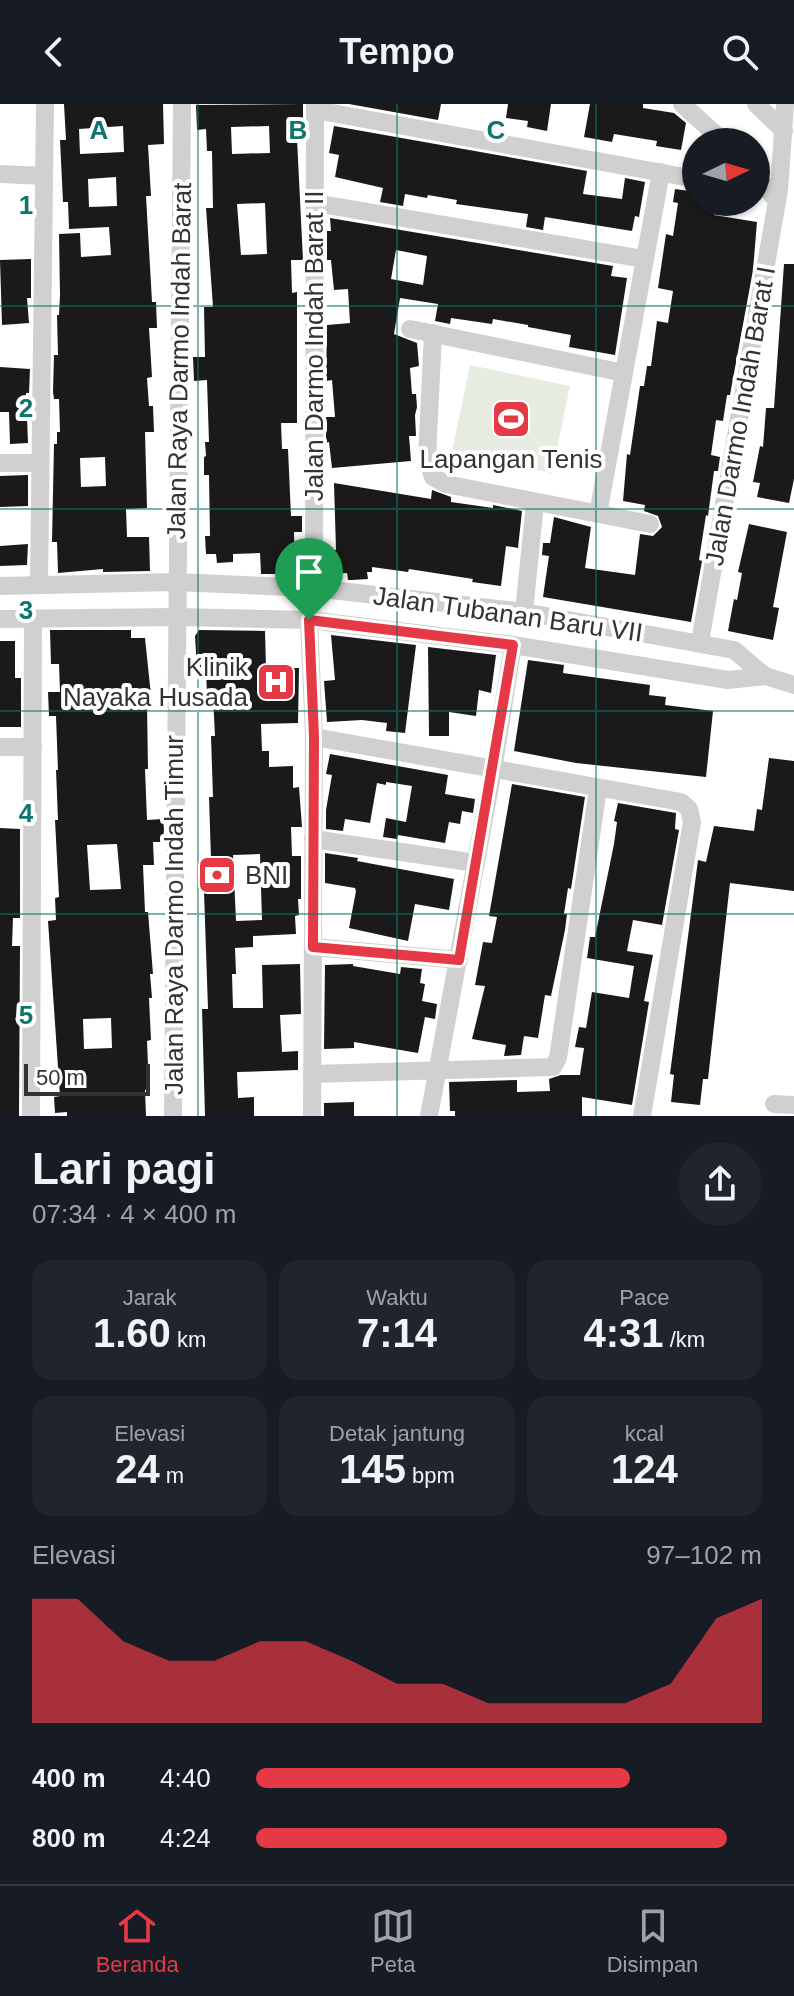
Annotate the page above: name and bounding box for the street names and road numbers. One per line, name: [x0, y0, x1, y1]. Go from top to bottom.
street label: Jalan Raya Darmo Indah Barat: [161, 182, 197, 540]
street label: Jalan Darmo Indah Barat II: [299, 191, 329, 501]
street label: Jalan Darmo Indah Barat I: [699, 264, 781, 568]
street label: Jalan Tubanan Baru VII: [371, 580, 645, 648]
street label: Jalan Raya Darmo Indah Timur: [159, 735, 189, 1095]

